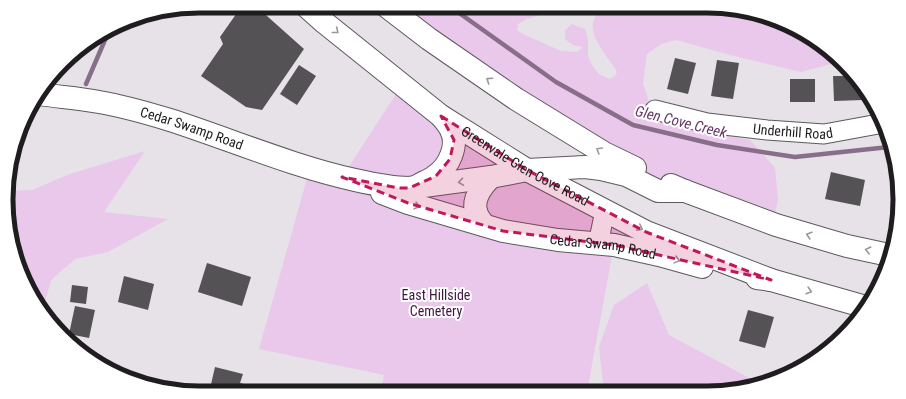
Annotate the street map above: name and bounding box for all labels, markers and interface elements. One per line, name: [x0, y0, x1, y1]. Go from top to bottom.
one-way arrow: [331, 27, 338, 34]
one-way arrow: [486, 77, 493, 85]
water label: Glen Cove Creek: [633, 102, 729, 142]
street label: Cedar Swamp Road: [139, 104, 245, 153]
street label: Underhill Road: [752, 120, 834, 142]
street label: Greenvale Glen Cove Road: [458, 123, 592, 209]
one-way arrow: [596, 147, 603, 154]
one-way arrow: [458, 177, 464, 186]
one-way arrow: [414, 201, 421, 210]
one-way arrow: [635, 224, 643, 231]
street label: Cedar Swamp Road: [548, 231, 658, 262]
one-way arrow: [806, 231, 813, 240]
one-way arrow: [865, 247, 871, 255]
one-way arrow: [673, 255, 680, 264]
one-way arrow: [805, 286, 812, 295]
park label: East Hillside Cemetery: [402, 287, 471, 319]

